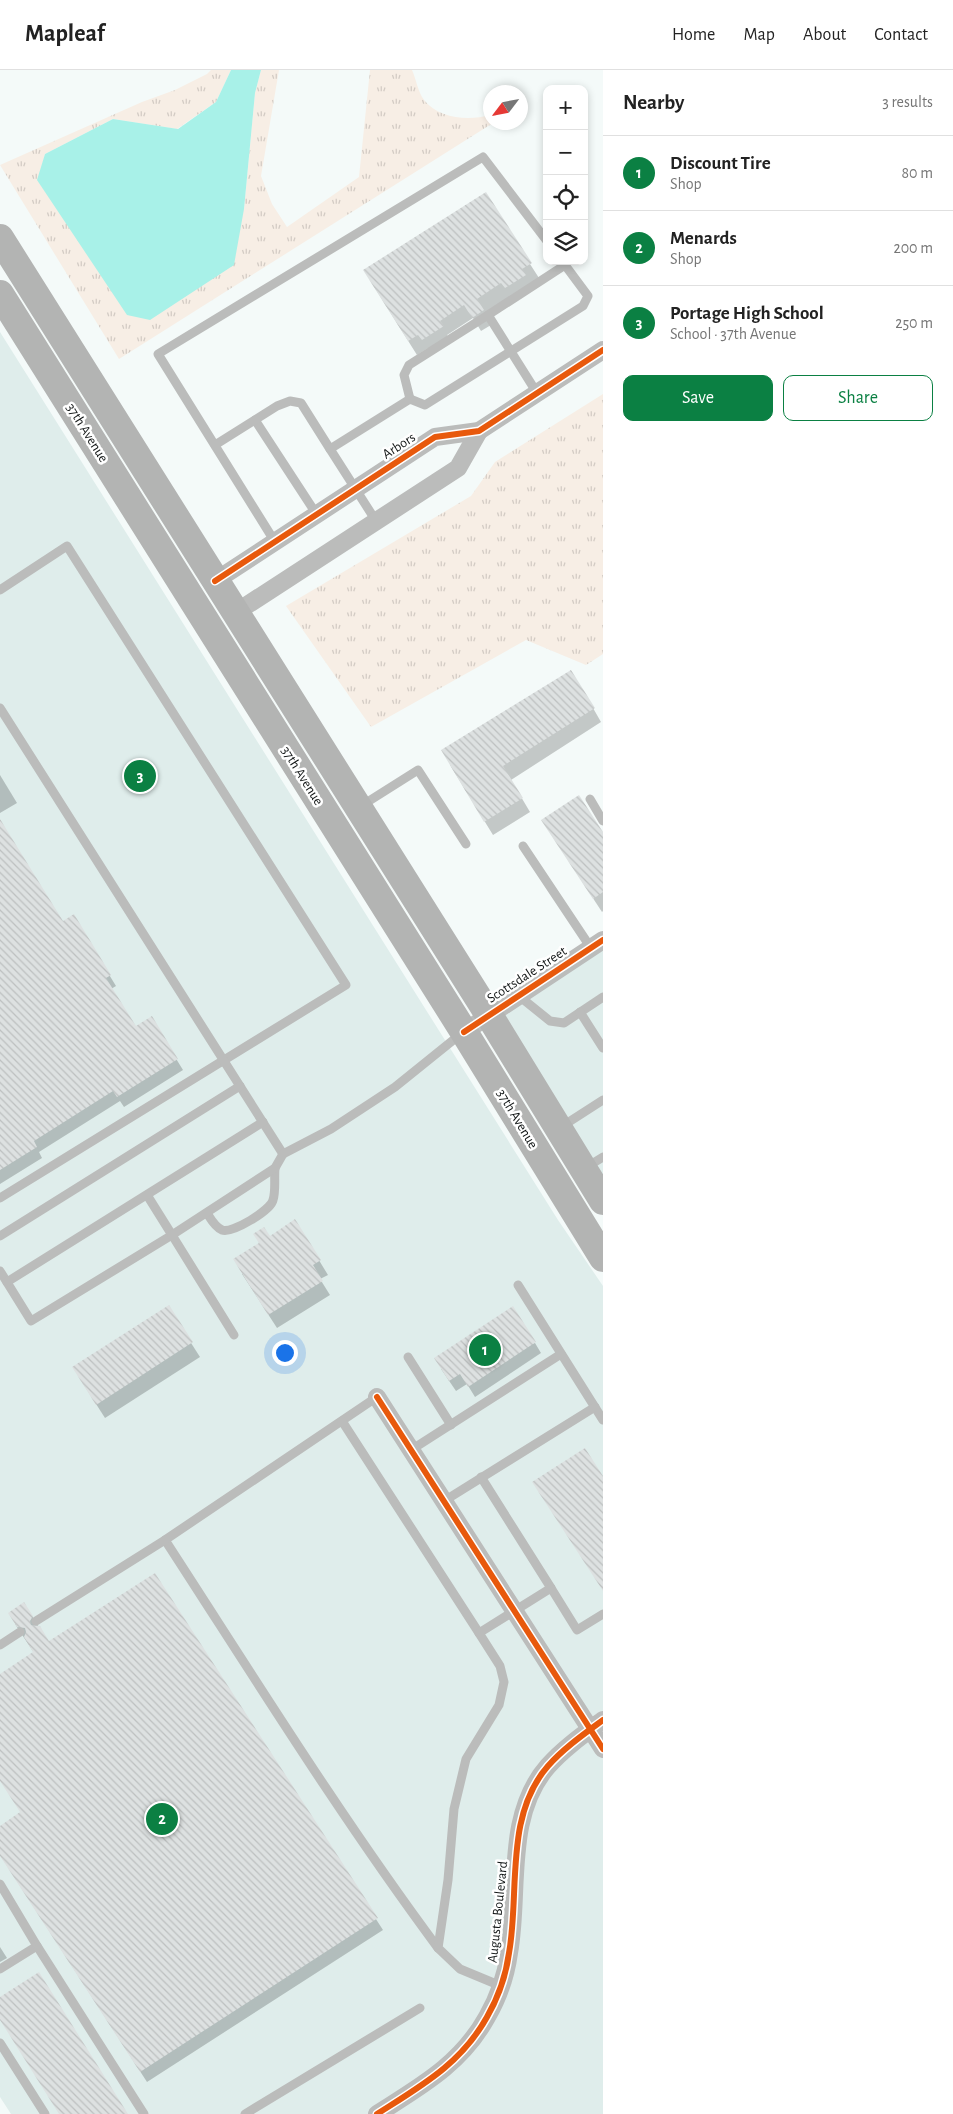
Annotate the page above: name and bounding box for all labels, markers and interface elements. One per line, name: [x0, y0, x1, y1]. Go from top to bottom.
text: Mapleaf: [25, 22, 105, 46]
text: Home: [672, 26, 715, 44]
text: Map: [743, 26, 775, 44]
text: About: [803, 26, 846, 44]
text: Contact: [874, 26, 928, 44]
north arrow: [483, 85, 528, 130]
map controls: [543, 85, 588, 265]
button: +: [543, 85, 588, 130]
text: Nearby: [623, 92, 684, 113]
text: 3 results: [882, 94, 933, 110]
button: −: [543, 130, 588, 175]
text: Discount Tire: [670, 154, 771, 173]
text: 1: [636, 165, 642, 181]
text: 80 m: [902, 165, 933, 181]
button: locate: [543, 175, 588, 220]
text: Shop: [670, 176, 702, 192]
button: layers: [543, 220, 588, 265]
text: Menards: [670, 229, 737, 248]
text: 2: [635, 240, 643, 256]
text: 200 m: [893, 240, 933, 256]
text: Shop: [670, 251, 702, 267]
text: Portage High School: [670, 304, 824, 323]
text: 3: [636, 315, 642, 331]
text: 250 m: [895, 315, 933, 331]
text: School · 37th Avenue: [670, 326, 796, 342]
button: Save: [623, 375, 773, 421]
button: Share: [783, 375, 933, 421]
street label: 37th Avenue: [63, 401, 111, 465]
street label: Arbors: [380, 430, 418, 462]
street label: 37th Avenue: [278, 744, 326, 808]
pin: 3: [124, 757, 156, 795]
street label: Scottsdale Street: [485, 944, 570, 1006]
street label: 37th Avenue: [494, 1087, 540, 1151]
pin: 1: [469, 1331, 501, 1369]
your location: [272, 1340, 298, 1366]
pin: 2: [146, 1800, 178, 1838]
street label: Augusta Boulevard: [486, 1860, 510, 1964]

